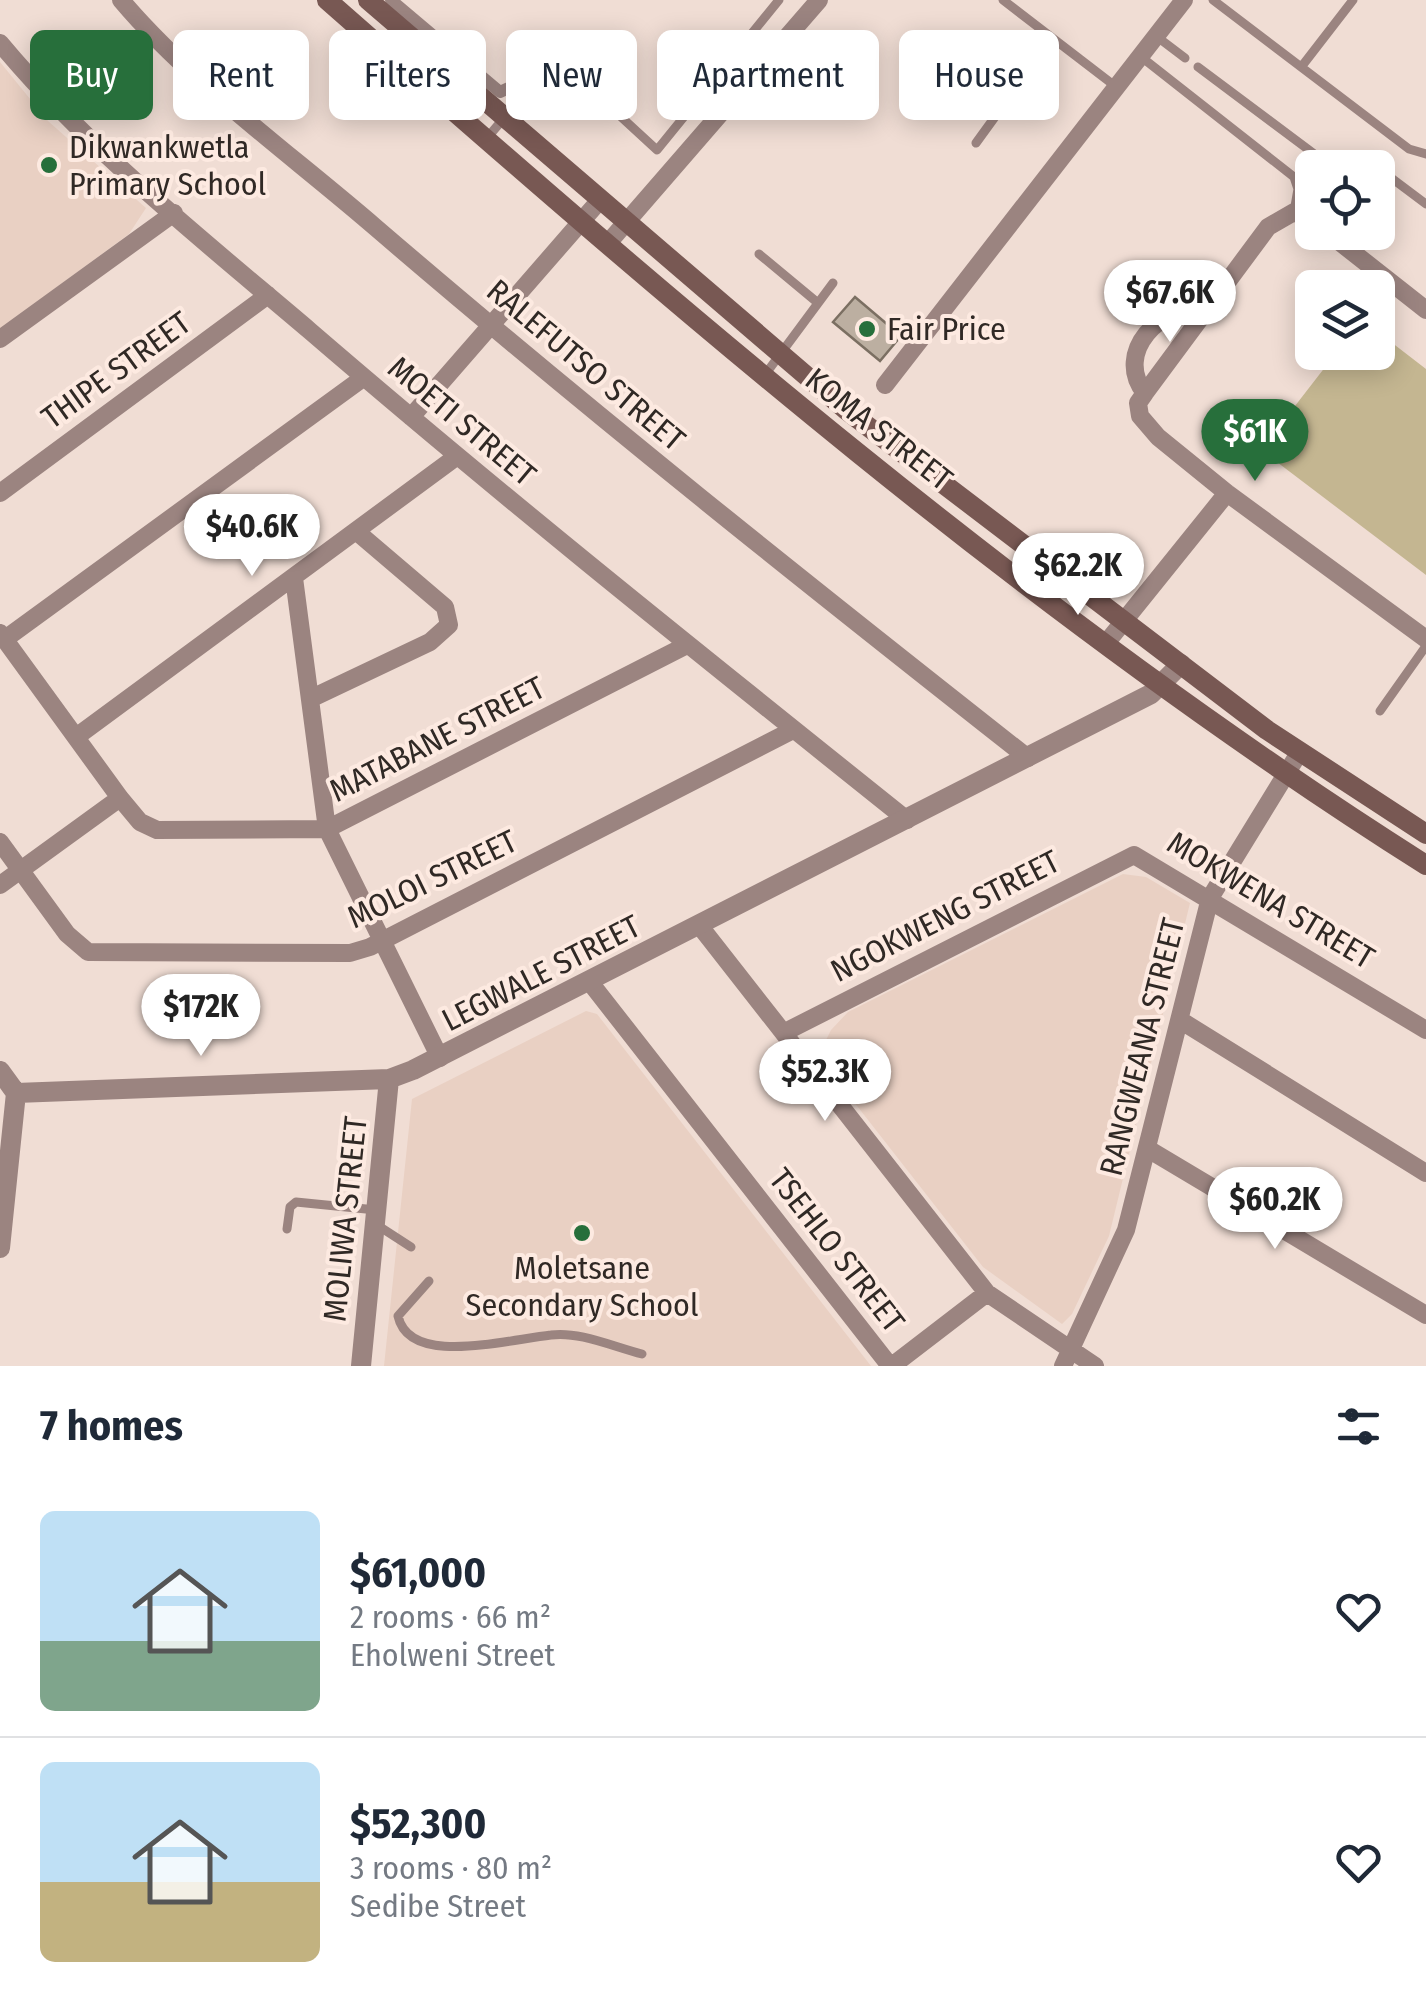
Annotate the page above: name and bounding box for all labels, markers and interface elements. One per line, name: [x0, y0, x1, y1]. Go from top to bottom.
chip: Buy: [30, 30, 153, 120]
chip: Rent: [173, 30, 309, 120]
chip: Filters: [329, 30, 486, 120]
chip: New: [506, 30, 637, 120]
chip: Apartment: [657, 30, 879, 120]
chip: House: [899, 30, 1059, 120]
place label: Dikwankwetla Primary School: [69, 128, 266, 203]
map controls: [1295, 150, 1395, 370]
button: locate: [1295, 150, 1395, 250]
marker: Dikwankwetla Primary School: [38, 154, 60, 176]
pin: $67.6K: [1089, 260, 1251, 345]
button: layers: [1295, 270, 1395, 370]
street label: RALEFUTSO STREET: [479, 271, 693, 459]
text: $67.6K: [1126, 273, 1214, 311]
street label: THIPE STREET: [34, 303, 198, 437]
place label: Fair Price: [887, 310, 1006, 348]
marker: Fair Price: [856, 318, 878, 340]
street label: MOETI STREET: [381, 348, 543, 494]
street label: KOMA STREET: [798, 360, 960, 498]
pin: $61K: [1196, 399, 1314, 484]
text: $61K: [1223, 412, 1287, 450]
pin: $40.6K: [171, 494, 333, 579]
text: $40.6K: [206, 507, 298, 545]
pin: $62.2K: [997, 533, 1159, 618]
text: $62.2K: [1034, 546, 1122, 584]
street label: MATABANE STREET: [323, 668, 551, 810]
street label: MOLOI STREET: [341, 822, 523, 936]
street label: MOKWENA STREET: [1161, 823, 1381, 977]
street label: NGOKWENG STREET: [824, 842, 1066, 990]
street label: LEGWALE STREET: [436, 907, 646, 1039]
street label: RANGWEANA STREET: [1092, 914, 1192, 1180]
pin: $172K: [131, 974, 271, 1059]
text: $172K: [163, 987, 239, 1025]
pin: $52.3K: [744, 1039, 906, 1124]
text: $52.3K: [781, 1052, 869, 1090]
street label: MOLIWA STREET: [315, 1115, 375, 1323]
street label: TSEHLO STREET: [761, 1161, 913, 1339]
pin: $60.2K: [1194, 1167, 1356, 1252]
text: $60.2K: [1230, 1180, 1320, 1218]
marker: Moletsane Secondary School: [571, 1222, 593, 1244]
place label: Moletsane Secondary School: [466, 1249, 698, 1324]
icon: filters: [1331, 1399, 1386, 1454]
text: 7 homes: [40, 1401, 183, 1451]
text: $61,000: [350, 1548, 486, 1598]
icon: home: [120, 1551, 240, 1671]
icon: heart: [1331, 1584, 1386, 1639]
text: 2 rooms · 66 m²: [350, 1598, 551, 1636]
text: Eholweni Street: [350, 1636, 555, 1674]
text: $52,300: [350, 1799, 486, 1849]
icon: home: [120, 1802, 240, 1922]
icon: heart: [1331, 1835, 1386, 1890]
text: 3 rooms · 80 m²: [350, 1849, 552, 1887]
text: Sedibe Street: [350, 1887, 526, 1925]

